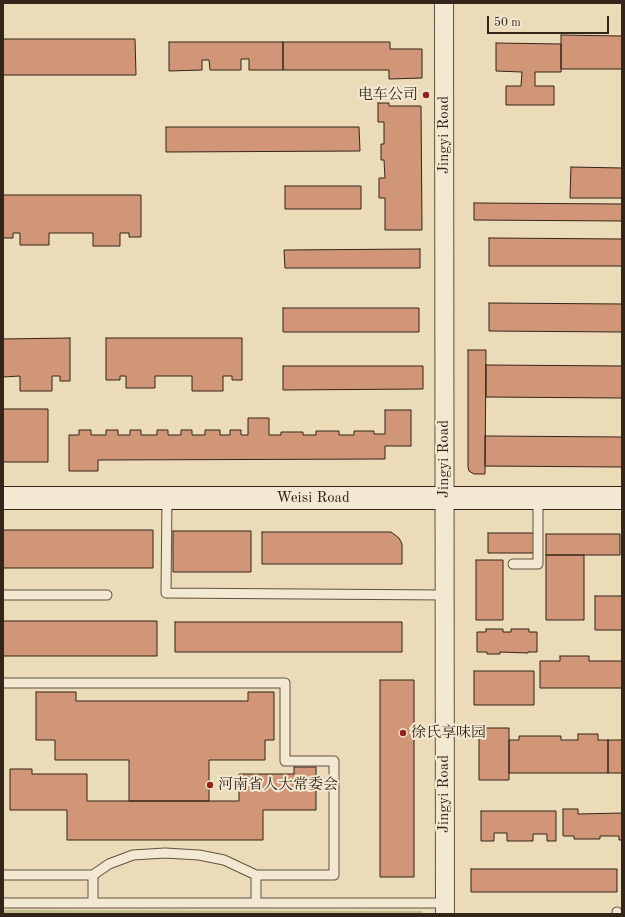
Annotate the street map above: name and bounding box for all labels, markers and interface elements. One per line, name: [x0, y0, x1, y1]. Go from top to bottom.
scale bar: [489, 8, 611, 34]
text: 50 m: [494, 17, 521, 29]
place label: 电车公司: [358, 86, 418, 104]
marker: 电车公司: [421, 90, 431, 100]
street label: Jingyi Road: [435, 96, 453, 174]
street label: Jingyi Road: [435, 420, 453, 498]
street label: Weisi Road: [276, 489, 350, 507]
place label: 徐氏享味园: [411, 724, 486, 742]
marker: 徐氏享味园: [398, 728, 408, 738]
street label: Jingyi Road: [435, 755, 453, 833]
place label: 河南省人大常委会: [218, 776, 338, 794]
marker: 河南省人大常委会: [205, 780, 215, 790]

